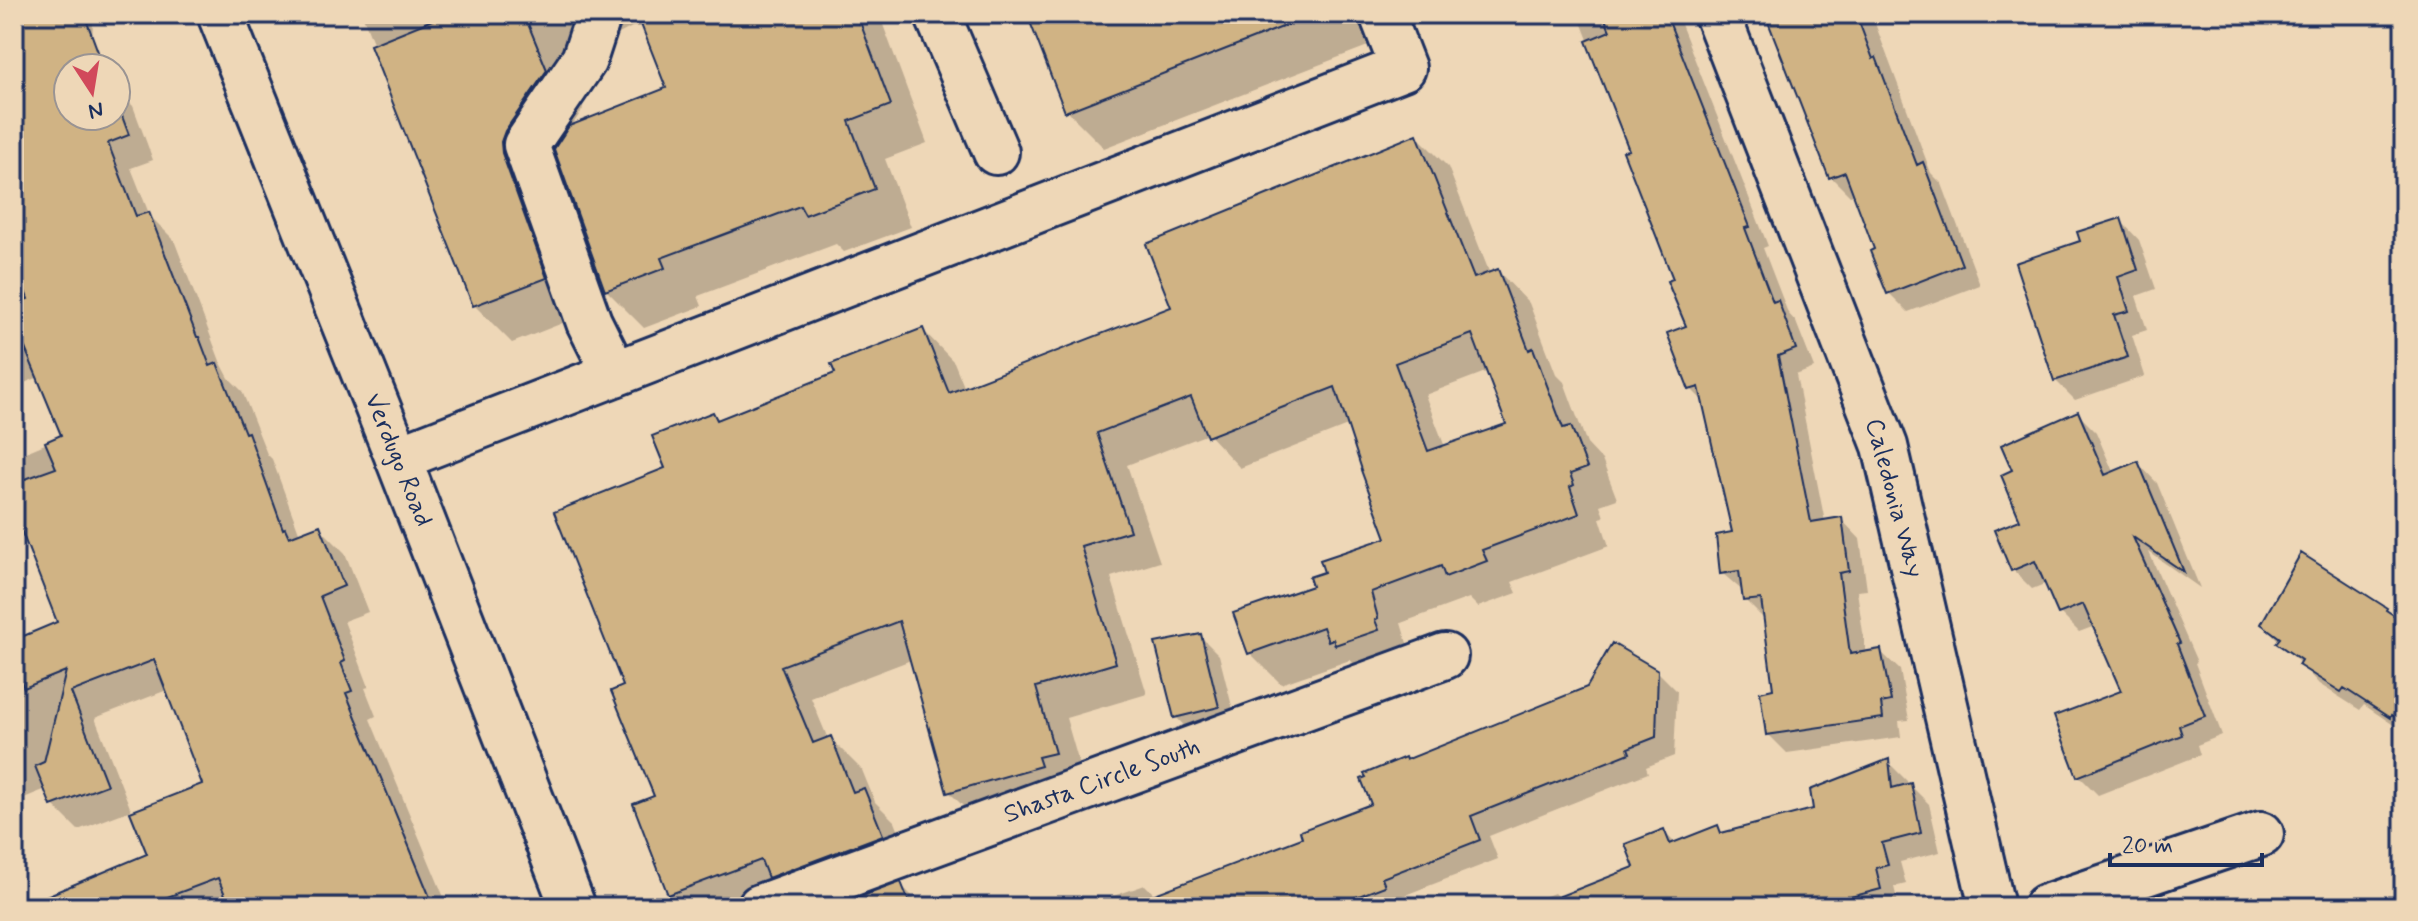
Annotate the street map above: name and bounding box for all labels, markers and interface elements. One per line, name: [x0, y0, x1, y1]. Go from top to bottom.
north arrow: [52, 52, 132, 132]
text: N: [86, 94, 106, 125]
street label: Verdugo Road: [356, 388, 440, 532]
street label: Caledonia Way: [1856, 415, 1932, 581]
street label: Shasta Circle South: [999, 730, 1205, 832]
scale bar: [2110, 817, 2262, 867]
text: 20 m: [2122, 831, 2173, 862]

